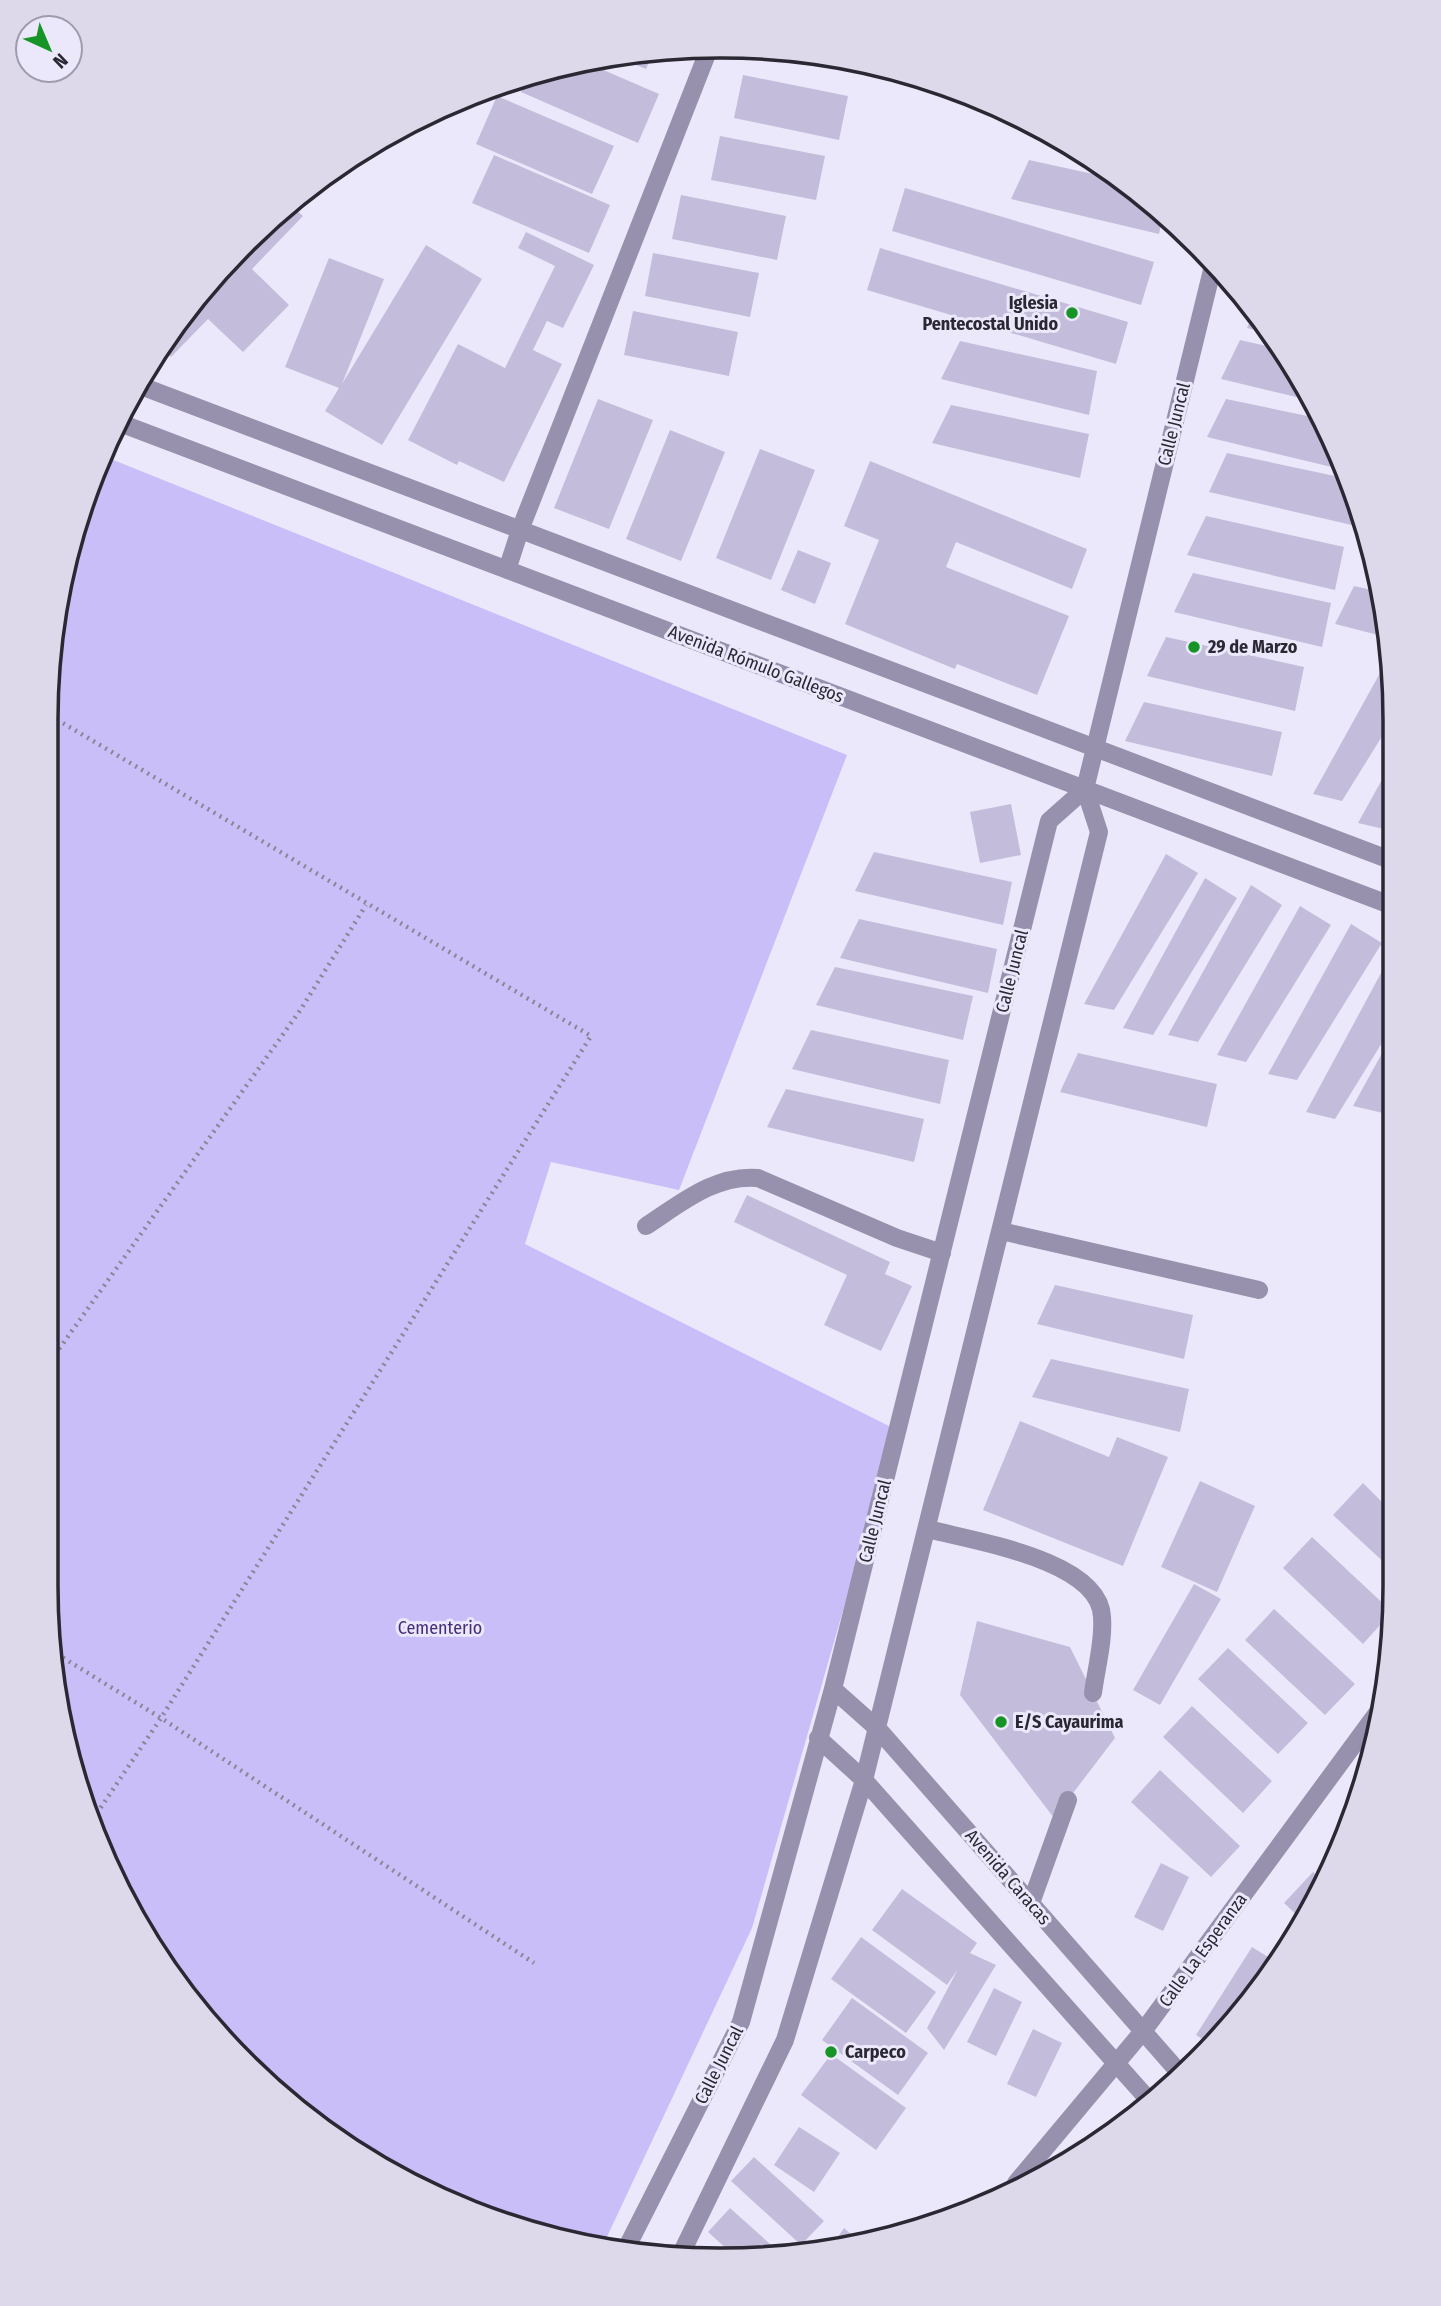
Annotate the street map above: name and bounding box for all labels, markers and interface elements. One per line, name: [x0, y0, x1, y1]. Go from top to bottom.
north arrow: [14, 14, 84, 84]
text: N: [48, 49, 73, 73]
place label: Iglesia Pentecostal Unido: [922, 292, 1058, 335]
marker: Iglesia Pentecostal Unido: [1064, 305, 1080, 321]
street label: Calle Juncal: [1153, 380, 1195, 468]
street label: Avenida Rómulo Gallegos: [665, 620, 847, 708]
place label: 29 de Marzo: [1207, 636, 1298, 658]
marker: 29 de Marzo: [1186, 639, 1202, 655]
street label: Calle Juncal: [991, 927, 1033, 1015]
street label: Calle Juncal: [854, 1477, 896, 1565]
park label: Cementerio: [398, 1617, 482, 1639]
place label: E/S Cayaurima: [1015, 1711, 1123, 1733]
marker: E/S Cayaurima: [993, 1714, 1009, 1730]
street label: Avenida Caracas: [961, 1825, 1056, 1929]
street label: Calle La Esperanza: [1154, 1889, 1252, 2011]
street label: Calle Juncal: [690, 2022, 748, 2108]
place label: Carpeco: [845, 2041, 906, 2063]
marker: Carpeco: [823, 2044, 839, 2060]

